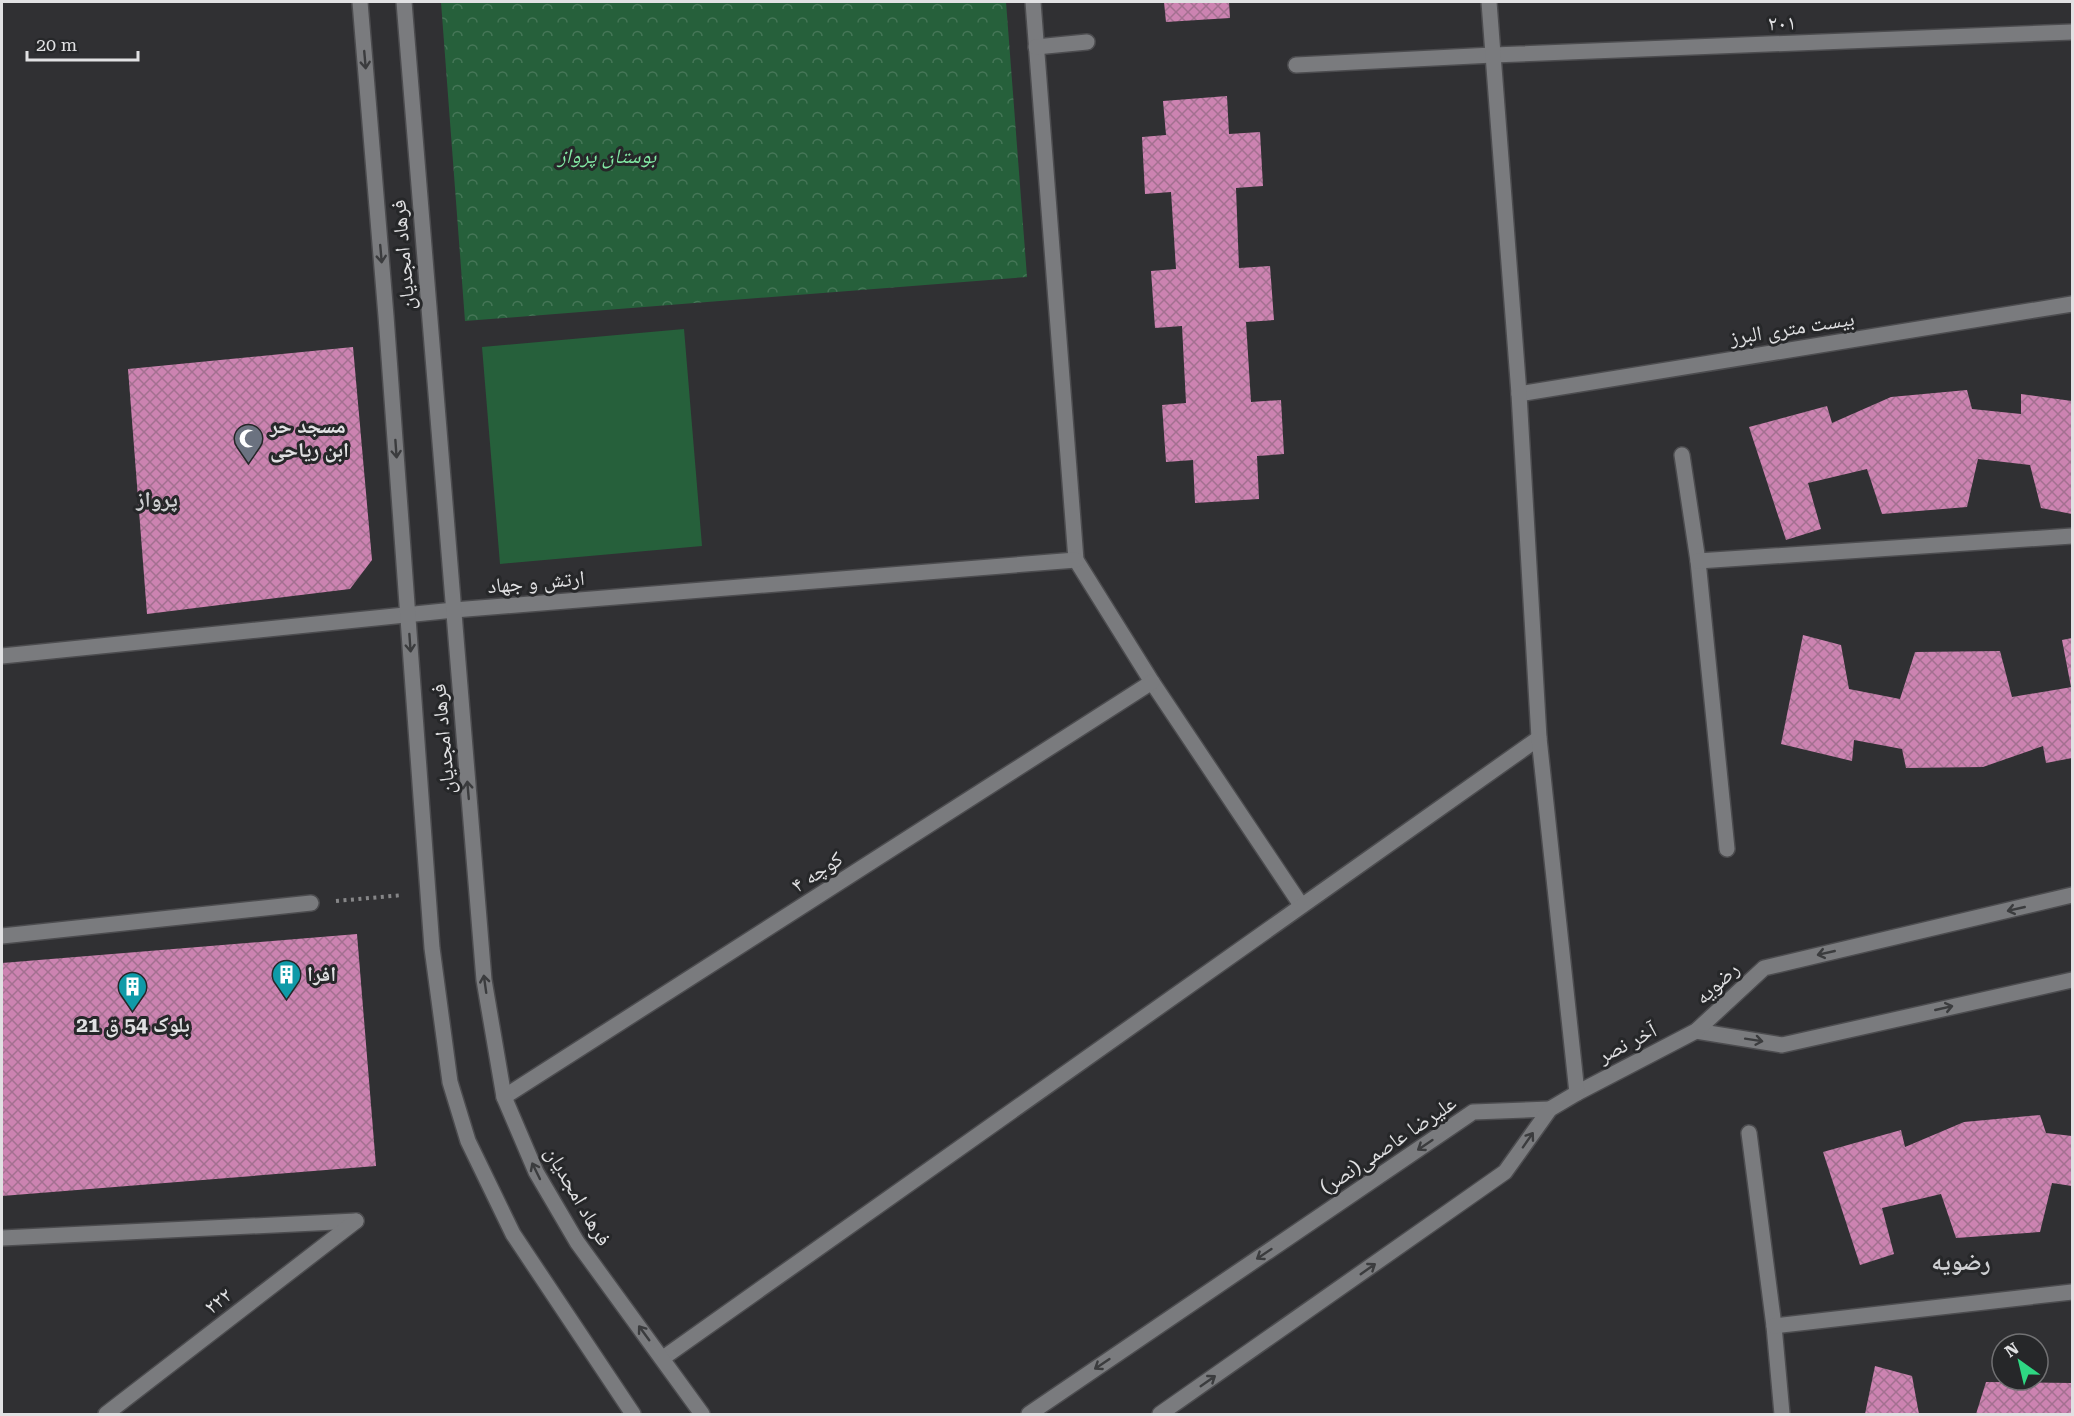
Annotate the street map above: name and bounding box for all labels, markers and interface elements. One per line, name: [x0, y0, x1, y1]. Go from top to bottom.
street label: ۲۰۱: [1767, 11, 1797, 35]
scale bar: [27, 24, 138, 62]
text: 20 m: [36, 34, 77, 55]
one-way arrow: [360, 49, 371, 69]
park label: بوستان پرواز: [556, 144, 656, 169]
street label: فرهاد امجدیان: [386, 199, 420, 311]
one-way arrow: [376, 244, 387, 264]
street label: بیست متری البرز: [1727, 306, 1856, 350]
place label: مسجد حر ابن ریاحی: [269, 414, 349, 463]
mosque icon: مسجد حر ابن ریاحی: [233, 422, 265, 464]
one-way arrow: [390, 438, 401, 458]
district label: پرواز: [135, 487, 178, 513]
street label: ارتش و جهاد: [486, 566, 586, 599]
one-way arrow: [405, 633, 416, 653]
street label: فرهاد امجدیان: [426, 683, 460, 795]
one-way arrow: [462, 780, 473, 800]
street label: کوچه ۴: [787, 846, 847, 897]
one-way arrow: [2006, 903, 2025, 915]
one-way arrow: [1817, 948, 1836, 960]
street label: رضویه: [1690, 957, 1744, 1009]
building icon: افرا: [270, 958, 302, 1000]
place label: افرا: [307, 962, 336, 986]
building icon: بلوک 54 ق 21: [117, 970, 149, 1012]
one-way arrow: [479, 975, 490, 994]
one-way arrow: [1935, 1002, 1954, 1014]
place label: بلوک 54 ق 21: [76, 1013, 190, 1038]
street label: آخر نصر: [1593, 1018, 1661, 1068]
one-way arrow: [1744, 1035, 1763, 1046]
street label: علیرضا عاصمی(نصر): [1315, 1090, 1461, 1200]
one-way arrow: [1521, 1133, 1534, 1149]
one-way arrow: [1416, 1138, 1433, 1151]
street label: فرهاد امجدیان: [540, 1142, 616, 1250]
one-way arrow: [530, 1162, 541, 1180]
one-way arrow: [1256, 1248, 1272, 1260]
district label: رضویه: [1931, 1248, 1991, 1276]
one-way arrow: [1359, 1263, 1375, 1275]
street label: ۲۲۲: [199, 1283, 237, 1319]
one-way arrow: [638, 1325, 650, 1341]
north arrow: [1990, 1332, 2050, 1392]
text: N: [2001, 1339, 2022, 1361]
one-way arrow: [1095, 1358, 1111, 1370]
one-way arrow: [1200, 1375, 1216, 1387]

